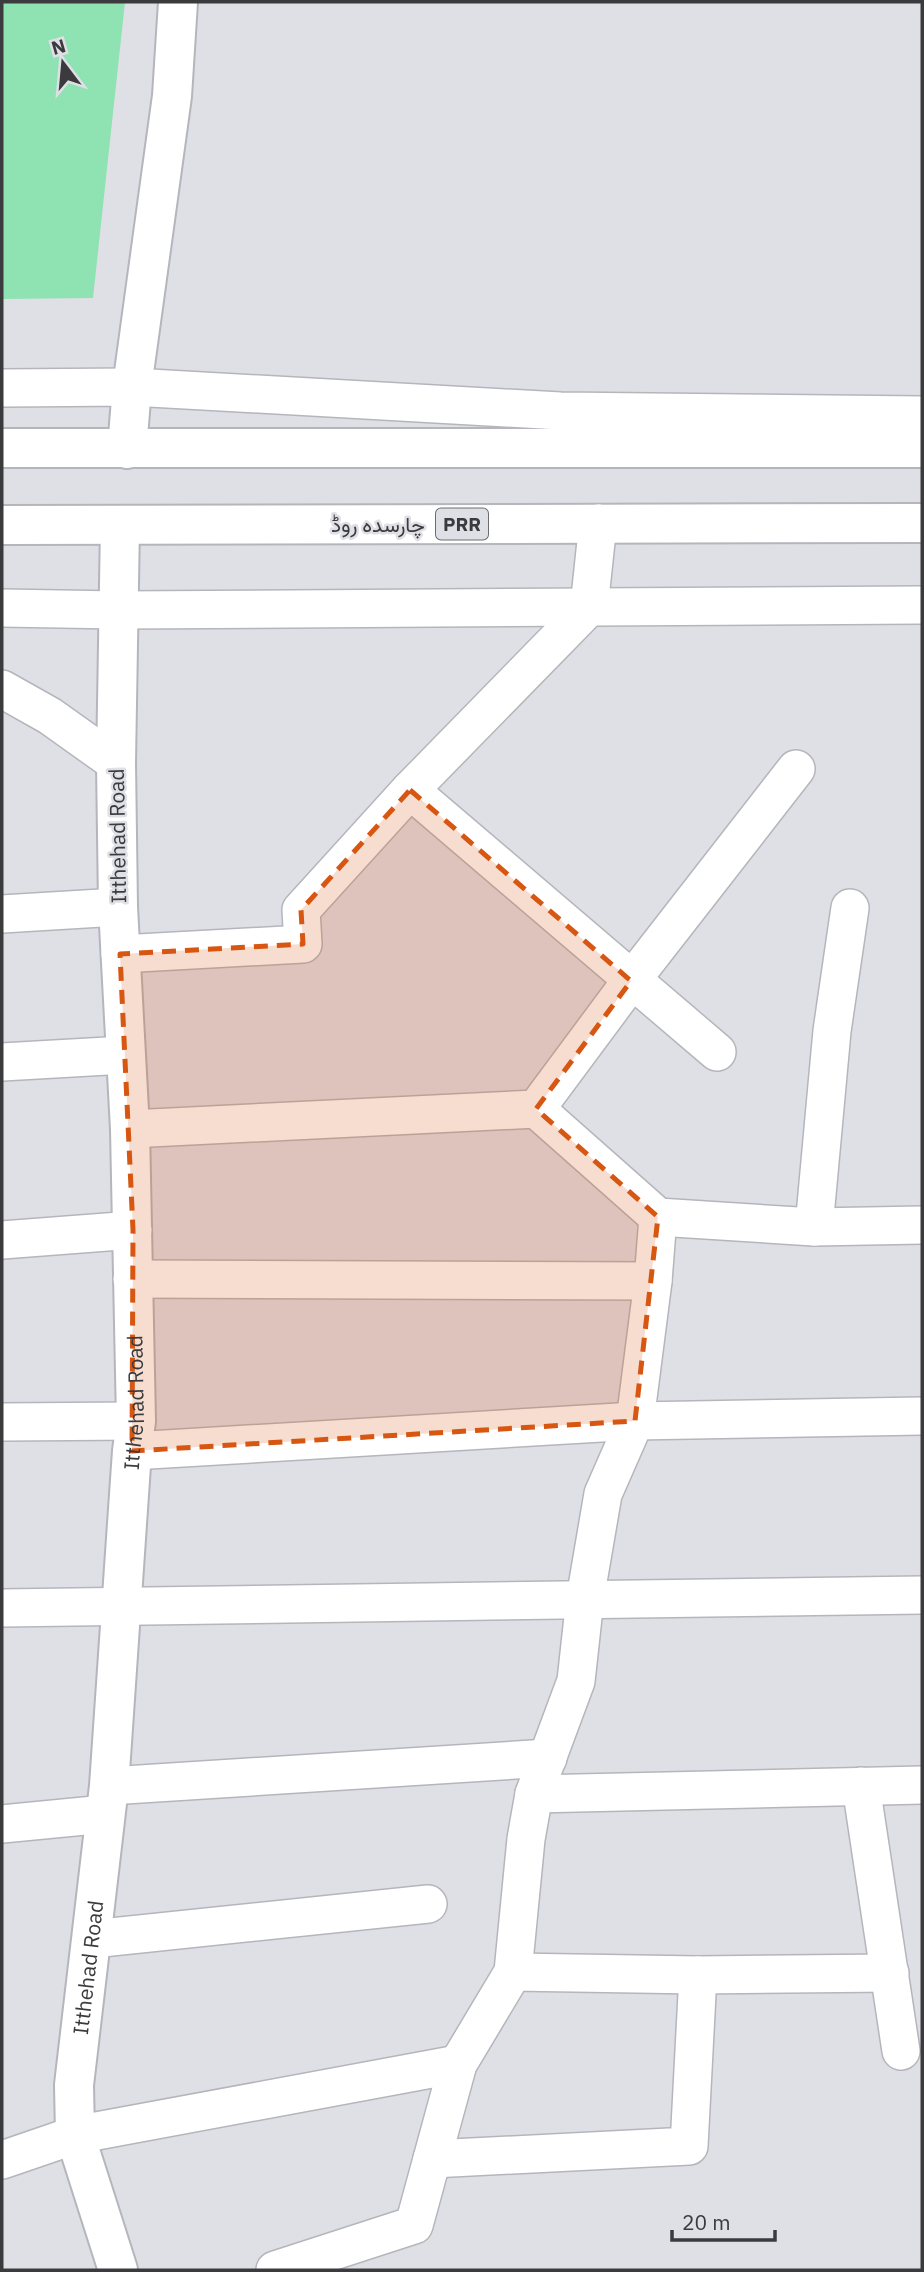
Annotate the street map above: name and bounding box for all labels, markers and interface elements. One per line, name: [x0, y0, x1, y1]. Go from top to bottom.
north arrow: [28, 28, 98, 98]
text: N: [48, 33, 68, 60]
road number: PRR: [436, 509, 488, 540]
street label: چارسدہ روڈ: [331, 510, 425, 539]
street label: Itthehad Road: [102, 768, 132, 904]
street label: Itthehad Road: [117, 1335, 150, 1471]
street label: Itthehad Road: [66, 1899, 110, 2036]
scale bar: [672, 2198, 775, 2242]
text: 20 m: [682, 2208, 731, 2236]

